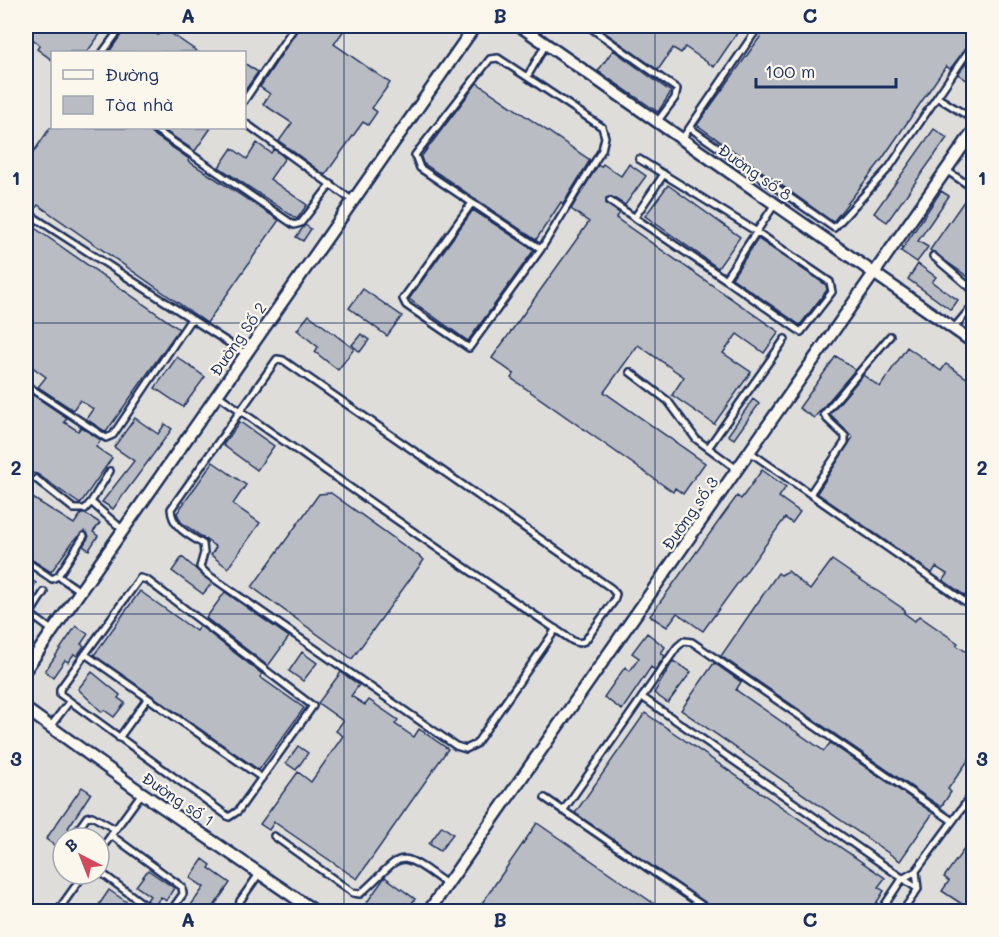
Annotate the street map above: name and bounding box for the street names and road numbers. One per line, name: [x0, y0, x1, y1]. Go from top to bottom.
street label: Đường số 8: [714, 139, 796, 205]
street label: Đường Số 2: [204, 298, 271, 380]
street label: Đường số 3: [657, 472, 723, 553]
street label: Đường số 1: [138, 767, 218, 830]

